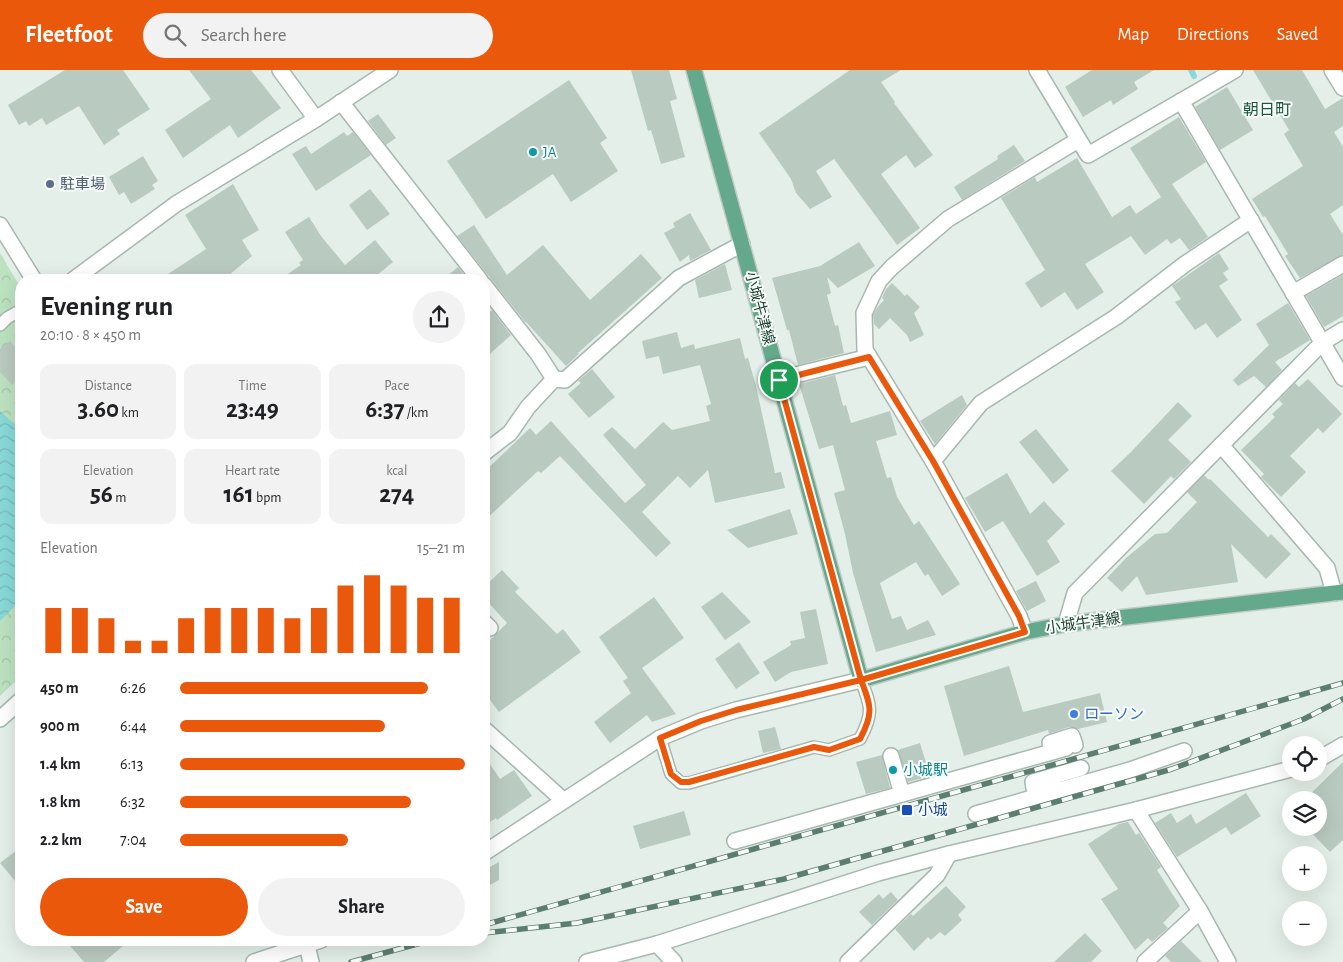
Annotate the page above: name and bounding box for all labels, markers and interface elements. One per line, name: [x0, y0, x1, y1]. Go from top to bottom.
search box: [143, 13, 493, 58]
icon: search: [161, 21, 189, 49]
text: Fleetfoot: [25, 23, 113, 47]
text: Search here: [201, 26, 287, 45]
text: Map: [1118, 26, 1149, 44]
text: Directions: [1177, 26, 1249, 44]
text: Saved: [1277, 26, 1318, 44]
district label: 朝日町: [1243, 102, 1291, 118]
place label: JA: [543, 145, 557, 160]
marker: JA: [527, 146, 539, 158]
place label: 駐車場: [60, 176, 105, 192]
marker: 駐車場: [44, 178, 56, 190]
street label: 小城牛津線: [743, 270, 777, 346]
button: share: [413, 291, 465, 343]
text: Evening run: [40, 293, 173, 321]
text: 20:10 · 8 × 450 m: [40, 327, 141, 343]
pin: [758, 359, 800, 401]
icon: arrive: [765, 366, 793, 394]
text: Distance: [84, 379, 132, 393]
text: Time: [239, 379, 266, 393]
text: Pace: [384, 379, 409, 393]
text: 3.60: [77, 397, 119, 422]
text: 23:49: [226, 397, 279, 422]
text: 6:37: [365, 397, 405, 422]
text: km: [119, 406, 139, 420]
text: /km: [405, 406, 428, 420]
text: Elevation: [83, 464, 133, 478]
text: Heart rate: [225, 464, 280, 478]
text: kcal: [386, 464, 407, 478]
text: 56: [90, 482, 113, 507]
text: 161: [224, 482, 254, 507]
text: 274: [379, 482, 414, 507]
text: m: [113, 491, 126, 505]
text: bpm: [254, 491, 281, 505]
text: Elevation: [40, 540, 98, 556]
text: 15–21 m: [417, 540, 465, 556]
street label: 小城牛津線: [1045, 610, 1121, 636]
text: 450 m: [40, 680, 79, 696]
text: 6:26: [120, 680, 146, 696]
place label: ローソン: [1084, 707, 1144, 722]
marker: ローソン: [1068, 708, 1080, 720]
text: 900 m: [40, 718, 80, 734]
text: 6:44: [120, 718, 147, 734]
map controls: [1282, 736, 1327, 946]
button: locate: [1282, 736, 1327, 781]
text: 1.4 km: [40, 756, 81, 772]
text: 6:13: [120, 756, 143, 772]
place label: 小城駅: [903, 762, 948, 778]
marker: 小城駅: [887, 764, 899, 776]
button: layers: [1282, 791, 1327, 836]
text: 1.8 km: [40, 794, 81, 810]
text: 6:32: [120, 794, 145, 810]
place label: 小城: [918, 802, 948, 818]
marker: 小城: [900, 803, 914, 817]
text: 2.2 km: [40, 832, 82, 848]
text: 7:04: [120, 832, 146, 848]
button: +: [1282, 846, 1327, 891]
button: Save: [40, 878, 248, 936]
button: Share: [258, 878, 465, 936]
button: −: [1282, 901, 1327, 946]

